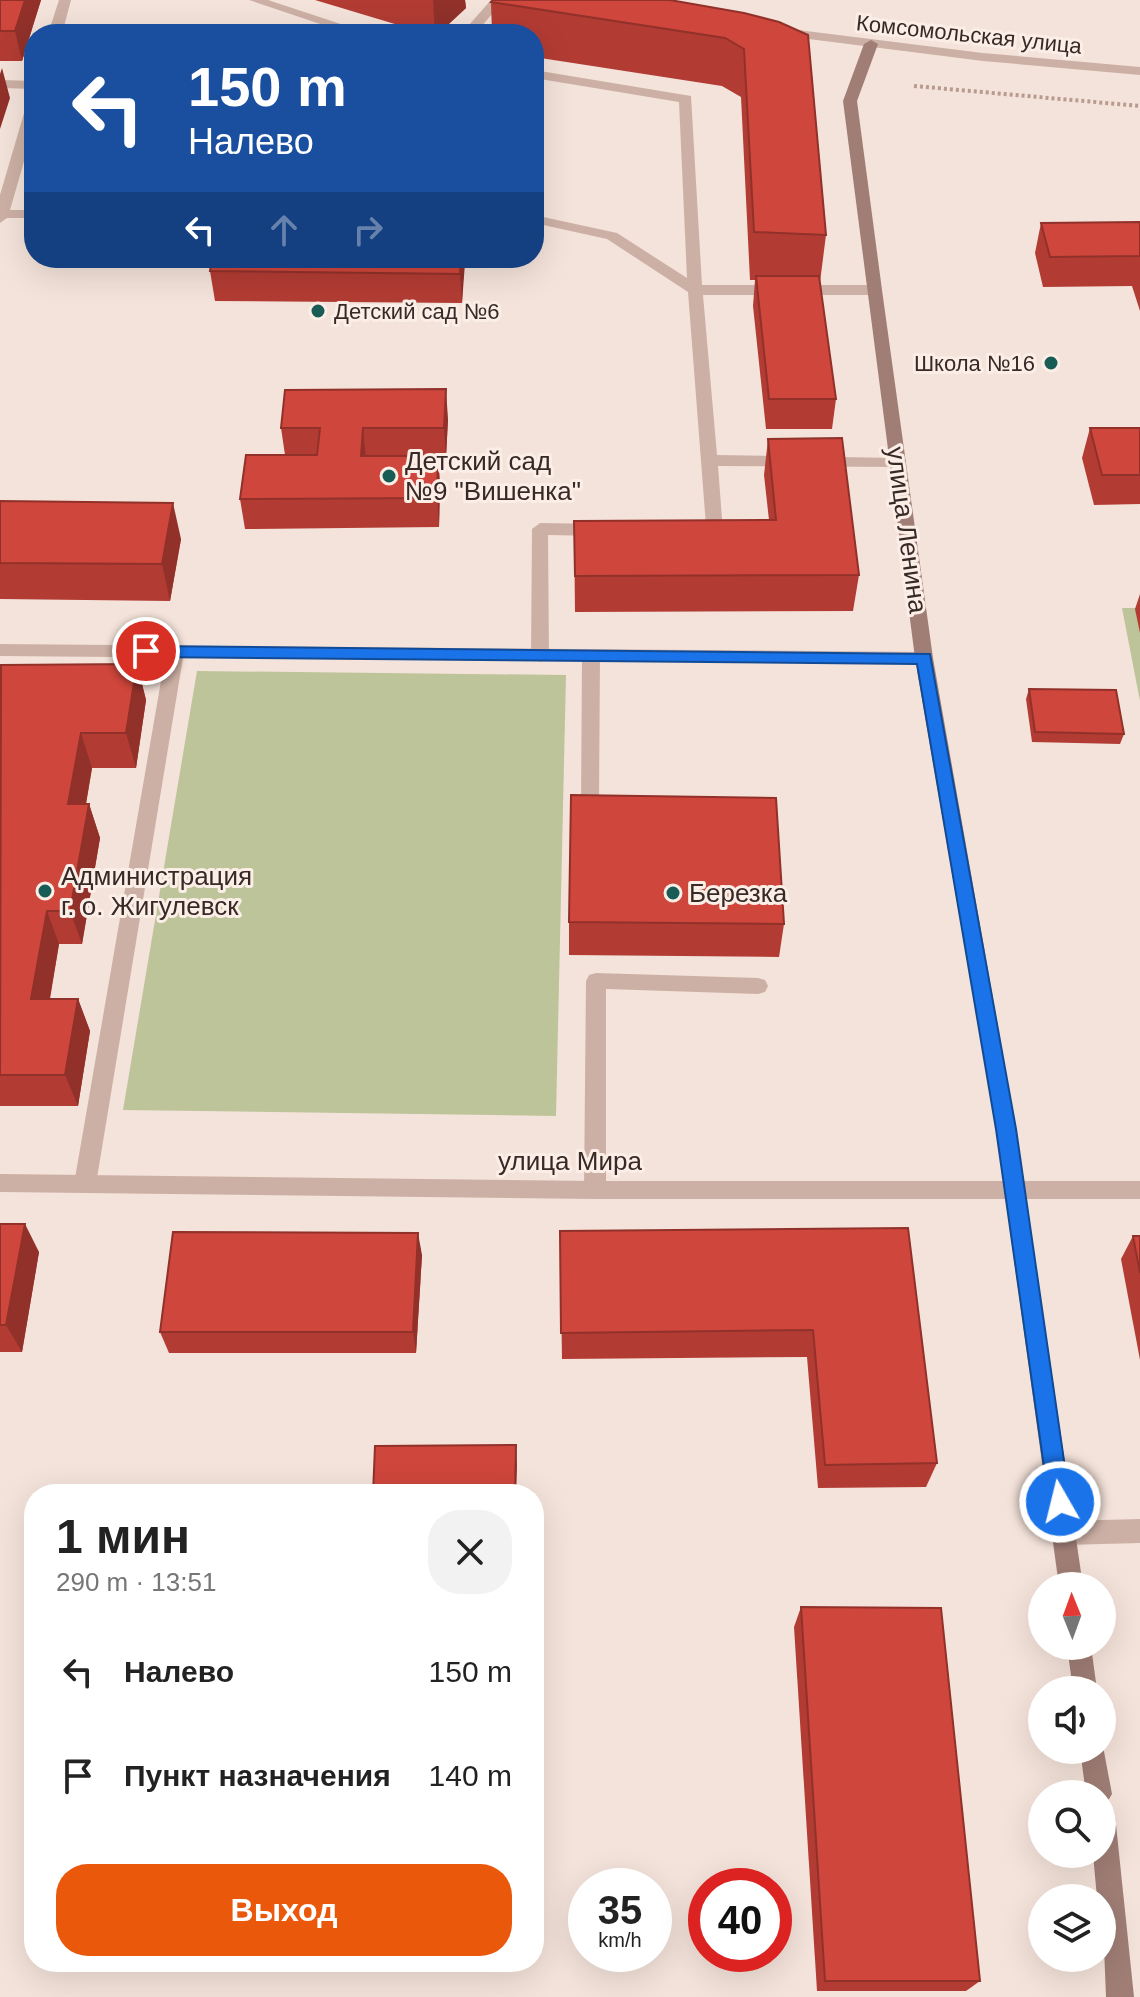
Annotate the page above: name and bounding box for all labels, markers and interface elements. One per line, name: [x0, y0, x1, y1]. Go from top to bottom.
street label: Комсомольская улица: [855, 10, 1084, 59]
text: 150 m: [188, 55, 347, 118]
icon: left: [56, 56, 160, 160]
text: Налево: [188, 121, 314, 162]
icon: left: [178, 208, 222, 252]
icon: ahead: [262, 208, 306, 252]
icon: right: [346, 208, 390, 252]
place label: Детский сад №6: [334, 299, 500, 324]
marker: Детский сад №6: [309, 302, 327, 320]
place label: Школа №16: [914, 351, 1035, 376]
marker: Школа №16: [1042, 354, 1060, 372]
street label: улица Ленина: [880, 445, 934, 616]
place label: Детский сад №9 "Вишенка": [405, 446, 581, 506]
marker: Детский сад №9 "Вишенка": [380, 467, 398, 485]
pin: [112, 617, 180, 685]
icon: arrive: [124, 629, 168, 673]
place label: Администрация г. о. Жигулевск: [61, 861, 252, 921]
place label: Березка: [689, 878, 788, 908]
marker: Администрация г. о. Жигулевск: [36, 882, 54, 900]
marker: Березка: [664, 884, 682, 902]
street label: улица Мира: [498, 1146, 642, 1176]
position arrow: [1018, 1460, 1102, 1544]
text: 1 мин: [56, 1510, 190, 1563]
button: close: [428, 1510, 512, 1594]
text: 290 m · 13:51: [56, 1567, 216, 1597]
north arrow: [1028, 1572, 1116, 1660]
map controls: [1028, 1572, 1116, 1972]
icon: left: [56, 1650, 100, 1694]
text: Налево: [124, 1655, 234, 1688]
text: 150 m: [429, 1655, 512, 1688]
button: sound: [1028, 1676, 1116, 1764]
icon: arrive: [56, 1754, 100, 1798]
text: Пункт назначения: [124, 1759, 391, 1792]
text: 140 m: [429, 1759, 512, 1792]
button: search: [1028, 1780, 1116, 1868]
button: Выход: [56, 1864, 512, 1956]
speed limit sign: 40: [688, 1868, 792, 1972]
button: layers: [1028, 1884, 1116, 1972]
text: 35: [598, 1888, 642, 1932]
text: km/h: [598, 1929, 642, 1951]

